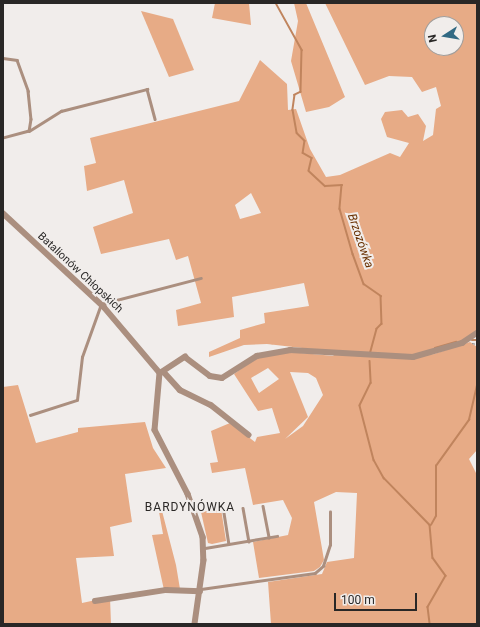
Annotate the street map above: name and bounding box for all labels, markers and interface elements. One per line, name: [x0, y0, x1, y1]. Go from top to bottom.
north arrow: [424, 16, 464, 56]
text: N: [426, 33, 440, 44]
water label: Brzozówka: [344, 212, 376, 270]
street label: Batalionów Chłopskich: [35, 230, 125, 316]
district label: BARDYNÓWKA: [145, 501, 235, 515]
scale bar: [336, 585, 419, 611]
text: 100 m: [341, 593, 375, 607]

